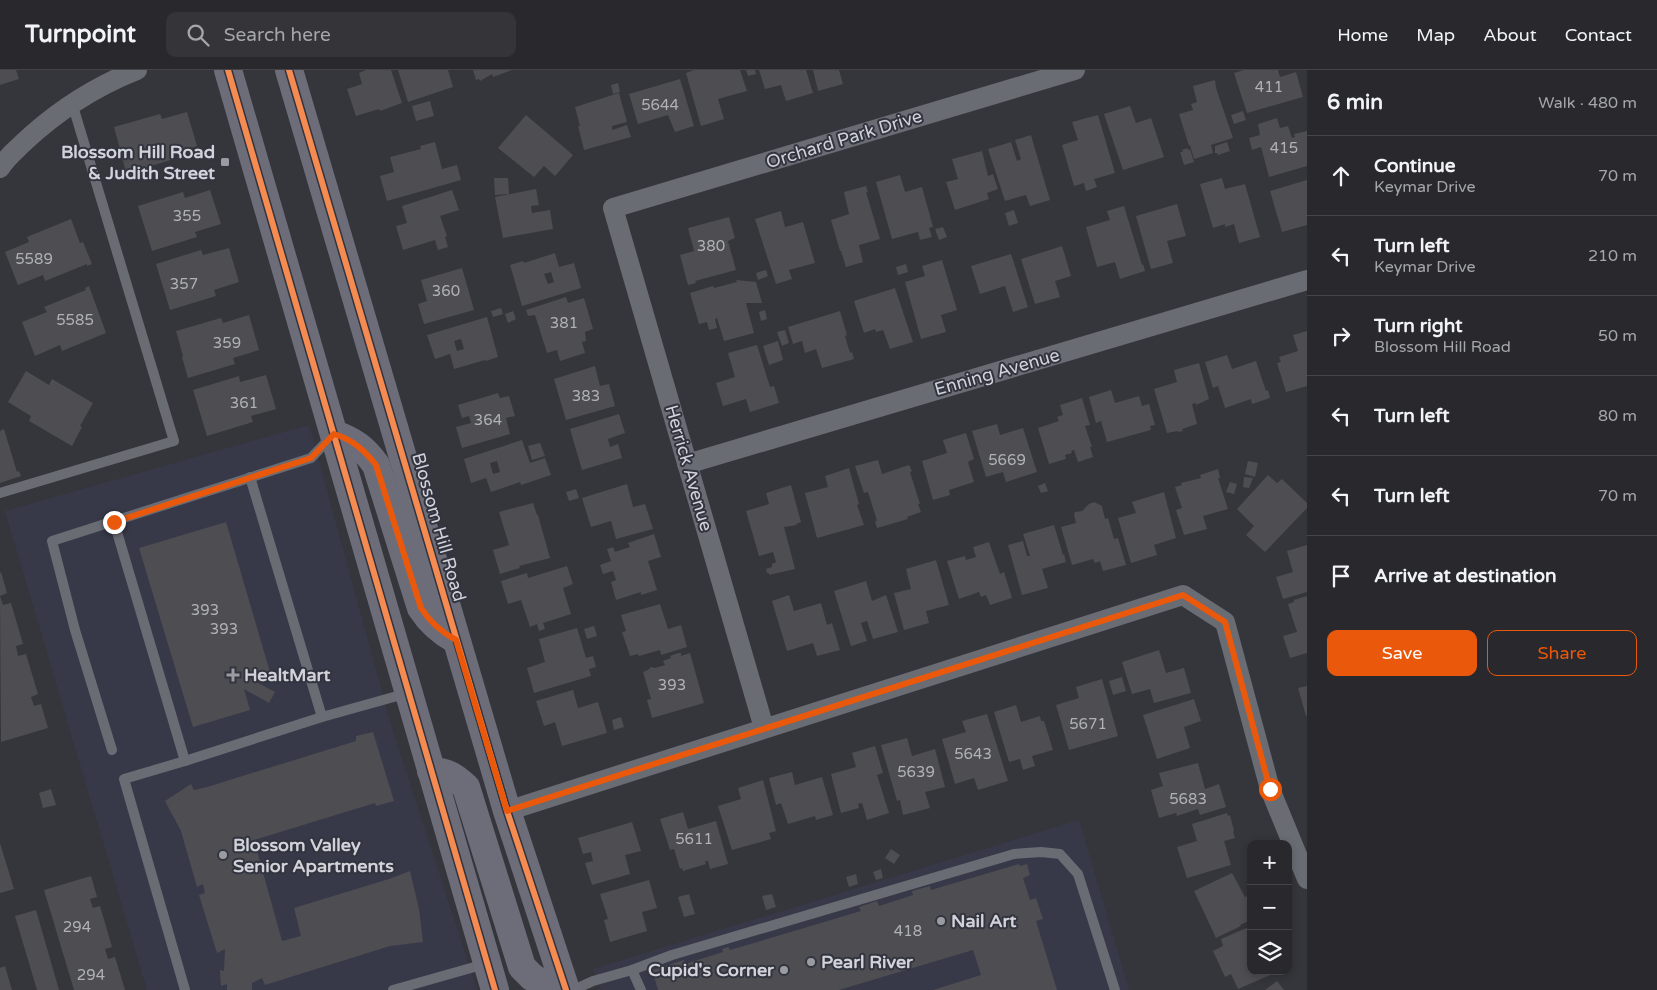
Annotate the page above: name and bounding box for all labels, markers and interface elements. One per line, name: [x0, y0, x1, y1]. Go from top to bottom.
search box: [166, 12, 516, 57]
text: Turnpoint: [25, 20, 136, 49]
icon: search: [184, 21, 212, 49]
text: Search here: [224, 24, 331, 46]
text: Home: [1337, 24, 1388, 46]
text: Map: [1416, 24, 1455, 46]
text: About: [1483, 24, 1537, 46]
text: Contact: [1565, 24, 1632, 46]
house number: 411: [1255, 78, 1283, 96]
text: 6 min: [1327, 90, 1383, 115]
text: Walk · 480 m: [1538, 93, 1637, 113]
house number: 5644: [641, 96, 679, 114]
street label: Orchard Park Drive: [763, 105, 925, 173]
house number: 415: [1270, 139, 1298, 157]
place label: Blossom Hill Road & Judith Street: [61, 141, 215, 184]
text: Continue: [1374, 155, 1456, 177]
marker: Blossom Hill Road & Judith Street: [219, 156, 231, 168]
icon: ahead: [1327, 162, 1355, 190]
text: 70 m: [1598, 166, 1637, 186]
text: Keymar Drive: [1374, 177, 1476, 197]
house number: 355: [173, 207, 201, 225]
text: Turn left: [1374, 235, 1450, 257]
house number: 380: [697, 237, 725, 255]
icon: left: [1327, 242, 1355, 270]
text: 210 m: [1588, 246, 1637, 266]
house number: 5589: [15, 250, 53, 268]
text: Keymar Drive: [1374, 257, 1476, 277]
house number: 357: [170, 275, 198, 293]
house number: 360: [432, 282, 460, 300]
house number: 5585: [56, 311, 94, 329]
house number: 381: [550, 314, 578, 332]
text: Turn right: [1374, 315, 1462, 337]
icon: right: [1327, 322, 1355, 350]
text: 50 m: [1598, 326, 1637, 346]
house number: 359: [213, 334, 241, 352]
text: Blossom Hill Road: [1374, 337, 1511, 357]
street label: Enning Avenue: [932, 344, 1062, 400]
house number: 383: [572, 387, 600, 405]
house number: 361: [230, 394, 258, 412]
street label: Herrick Avenue: [660, 402, 718, 534]
icon: left: [1327, 402, 1355, 430]
text: Turn left: [1374, 405, 1450, 427]
text: 80 m: [1598, 406, 1637, 426]
house number: 364: [474, 411, 502, 429]
street label: Blossom Hill Road: [407, 450, 471, 604]
house number: 5669: [988, 451, 1026, 469]
icon: left: [1327, 482, 1355, 510]
text: Turn left: [1374, 485, 1450, 507]
text: 70 m: [1598, 486, 1637, 506]
route end: [103, 511, 126, 534]
icon: arrive: [1327, 562, 1355, 590]
text: Arrive at destination: [1374, 565, 1557, 587]
house number: 393: [191, 601, 219, 619]
house number: 393: [210, 620, 238, 638]
button: Save: [1327, 630, 1477, 676]
button: Share: [1487, 630, 1637, 676]
place label: HealtMart: [244, 664, 330, 686]
marker: HealtMart: [226, 668, 240, 682]
house number: 393: [658, 676, 686, 694]
house number: 5671: [1069, 715, 1107, 733]
house number: 5643: [954, 745, 992, 763]
house number: 5639: [897, 763, 935, 781]
route start: [1259, 778, 1282, 801]
house number: 5683: [1169, 790, 1207, 808]
house number: 5611: [675, 830, 713, 848]
place label: Blossom Valley Senior Apartments: [233, 834, 394, 877]
map controls: [1247, 840, 1292, 975]
button: +: [1247, 840, 1292, 885]
marker: Blossom Valley Senior Apartments: [217, 849, 229, 861]
button: −: [1247, 885, 1292, 930]
place label: Nail Art: [951, 910, 1016, 932]
marker: Nail Art: [935, 915, 947, 927]
house number: 294: [63, 918, 91, 936]
house number: 418: [894, 922, 922, 940]
button: layers: [1247, 930, 1292, 975]
place label: Pearl River: [821, 951, 914, 973]
marker: Pearl River: [805, 956, 817, 968]
place label: Cupid's Corner: [648, 959, 775, 981]
marker: Cupid's Corner: [778, 964, 790, 976]
house number: 294: [77, 966, 105, 984]

